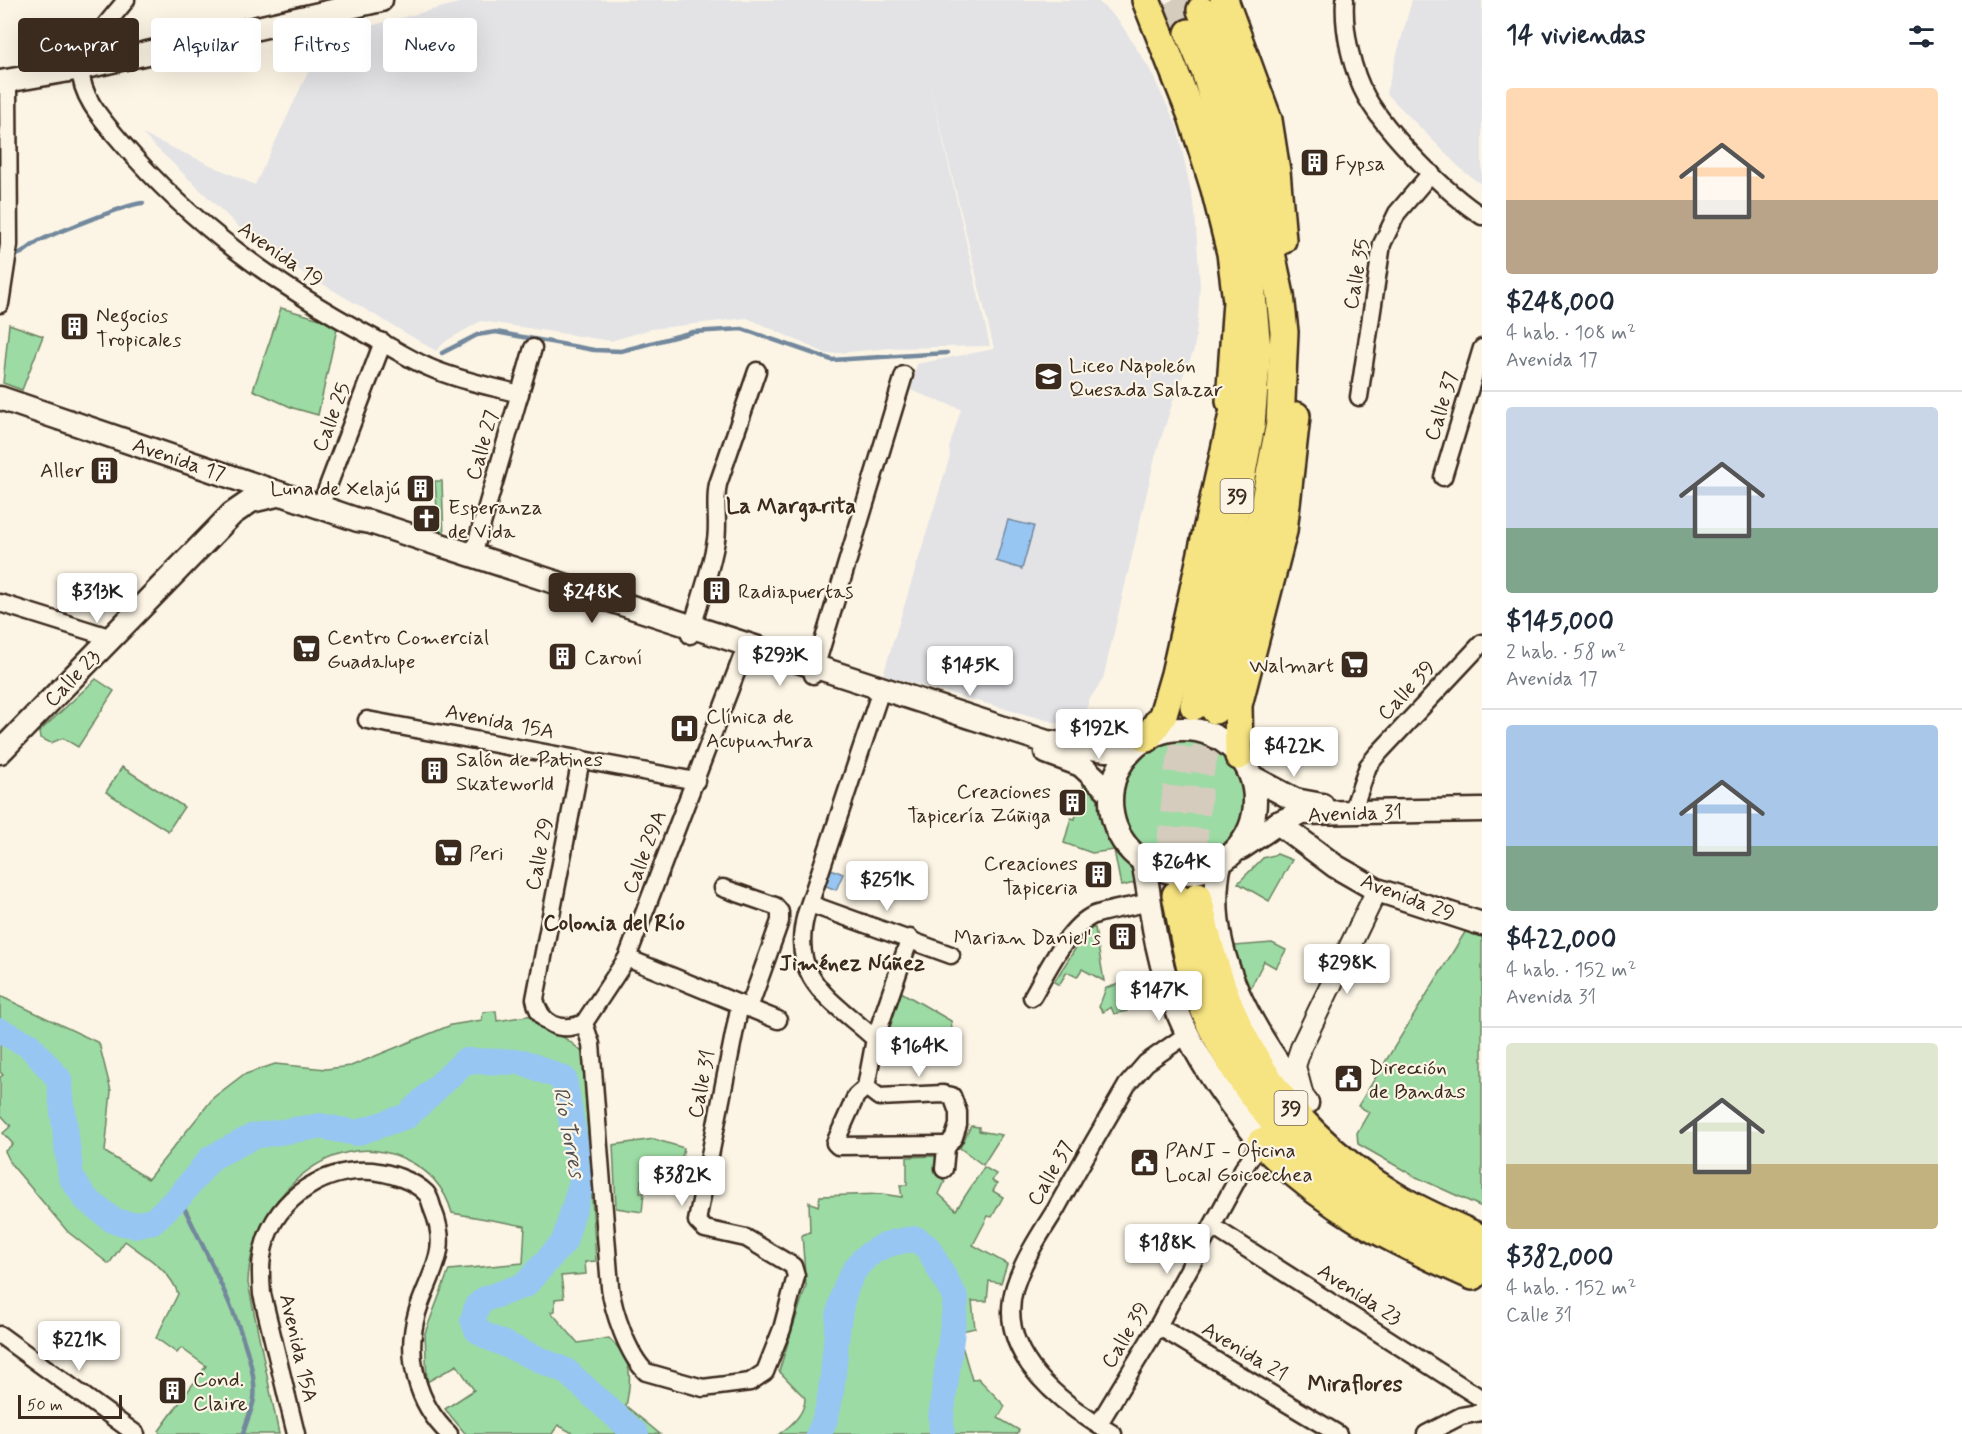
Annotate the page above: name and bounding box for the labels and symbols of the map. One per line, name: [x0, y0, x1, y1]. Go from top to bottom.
building icon: Fypsa: [1298, 147, 1330, 179]
place label: Fypsa: [1335, 150, 1385, 178]
street label: Avenida 19: [232, 215, 329, 294]
street label: Calle 35: [1337, 237, 1377, 312]
place label: Negocios Tropicales: [96, 302, 181, 354]
building icon: Negocios Tropicales: [59, 311, 91, 343]
place label: Liceo Napoleón Quesada Salazar: [1069, 352, 1223, 404]
school or university icon: Liceo Napoleón Quesada Salazar: [1032, 361, 1064, 393]
street label: Calle 37: [1418, 368, 1466, 444]
street label: Calle 25: [306, 379, 358, 456]
street label: Calle 27: [460, 407, 506, 484]
street label: Avenida 17: [129, 431, 229, 489]
building icon: Aller: [89, 454, 121, 486]
place label: Aller: [40, 457, 84, 485]
building icon: Luna de Xelajú: [405, 472, 437, 504]
place label: Luna de Xelajú: [270, 475, 400, 503]
road number: 39: [1220, 479, 1254, 513]
district label: La Margarita: [726, 493, 856, 522]
place label: Esperanza de Vida: [448, 494, 543, 546]
church icon: Esperanza de Vida: [411, 503, 443, 535]
pin: $313K: [55, 573, 139, 624]
pin: $248K: [550, 573, 634, 624]
building icon: Radiapuertas: [701, 575, 733, 607]
place label: Radiapuertas: [738, 578, 854, 606]
place label: Centro Comercial Guadalupe: [327, 624, 489, 676]
supermarket icon: Centro Comercial Guadalupe: [290, 633, 322, 665]
pin: $293K: [738, 636, 822, 687]
building icon: Caroní: [547, 641, 579, 673]
street label: Calle 23: [38, 644, 107, 714]
place label: Caroní: [584, 644, 643, 672]
pin: $145K: [928, 646, 1012, 697]
supermarket icon: Walmart: [1339, 649, 1371, 681]
place label: Walmart: [1249, 652, 1334, 680]
street label: Calle 39: [1372, 655, 1442, 727]
street label: Avenida 15A: [443, 698, 557, 746]
place label: Clínica de Acupuntura: [706, 703, 814, 755]
pin: $192K: [1057, 709, 1141, 760]
hospital icon: Clínica de Acupuntura: [669, 712, 701, 744]
pin: $422K: [1252, 727, 1336, 778]
place label: Salón de Patines Skateworld: [456, 746, 603, 798]
building icon: Salón de Patines Skateworld: [419, 755, 451, 787]
place label: Creaciones Tapicería Zúñiga: [907, 778, 1051, 830]
building icon: Creaciones Tapicería Zúñiga: [1056, 787, 1088, 819]
street label: Avenida 31: [1307, 798, 1403, 830]
street label: Calle 29A: [616, 807, 674, 898]
street label: Calle 29: [519, 815, 561, 893]
supermarket icon: Peri: [432, 837, 464, 869]
place label: Peri: [469, 840, 504, 868]
pin: $264K: [1139, 843, 1223, 894]
place label: Creaciones Tapiceria: [984, 850, 1078, 902]
building icon: Creaciones Tapiceria: [1083, 859, 1115, 891]
pin: $251K: [845, 861, 929, 912]
street label: Avenida 29: [1356, 867, 1459, 929]
district label: Colonia del Río: [543, 910, 685, 938]
building icon: Marian Daniel's: [1106, 921, 1138, 953]
place label: Marian Daniel's: [954, 924, 1101, 952]
pin: $298K: [1305, 944, 1389, 995]
district label: Jiménez Núñez: [779, 950, 925, 978]
pin: $147K: [1117, 971, 1201, 1022]
pin: $164K: [877, 1027, 961, 1078]
street label: Calle 31: [682, 1047, 722, 1121]
place label: Dirección de Bandas: [1369, 1054, 1466, 1106]
public building icon: Dirección de Bandas: [1332, 1063, 1364, 1095]
water label: Río Torres: [546, 1085, 591, 1182]
road number: 39: [1274, 1091, 1308, 1125]
street label: Calle 37: [1021, 1136, 1081, 1211]
place label: PANI - Oficina Local Goicoechea: [1165, 1137, 1313, 1189]
public building icon: PANI - Oficina Local Goicoechea: [1128, 1146, 1160, 1178]
pin: $382K: [640, 1156, 724, 1207]
pin: $188K: [1125, 1224, 1209, 1275]
street label: Avenida 23: [1312, 1257, 1407, 1333]
street label: Avenida 15A: [272, 1291, 324, 1405]
street label: Calle 39: [1095, 1297, 1157, 1374]
street label: Avenida 21: [1196, 1315, 1293, 1388]
pin: $221K: [37, 1321, 121, 1372]
place label: Cond. Claire: [193, 1366, 248, 1418]
district label: Miraflores: [1307, 1371, 1403, 1399]
building icon: Cond. Claire: [156, 1375, 188, 1407]
scale bar: [18, 1392, 122, 1420]

